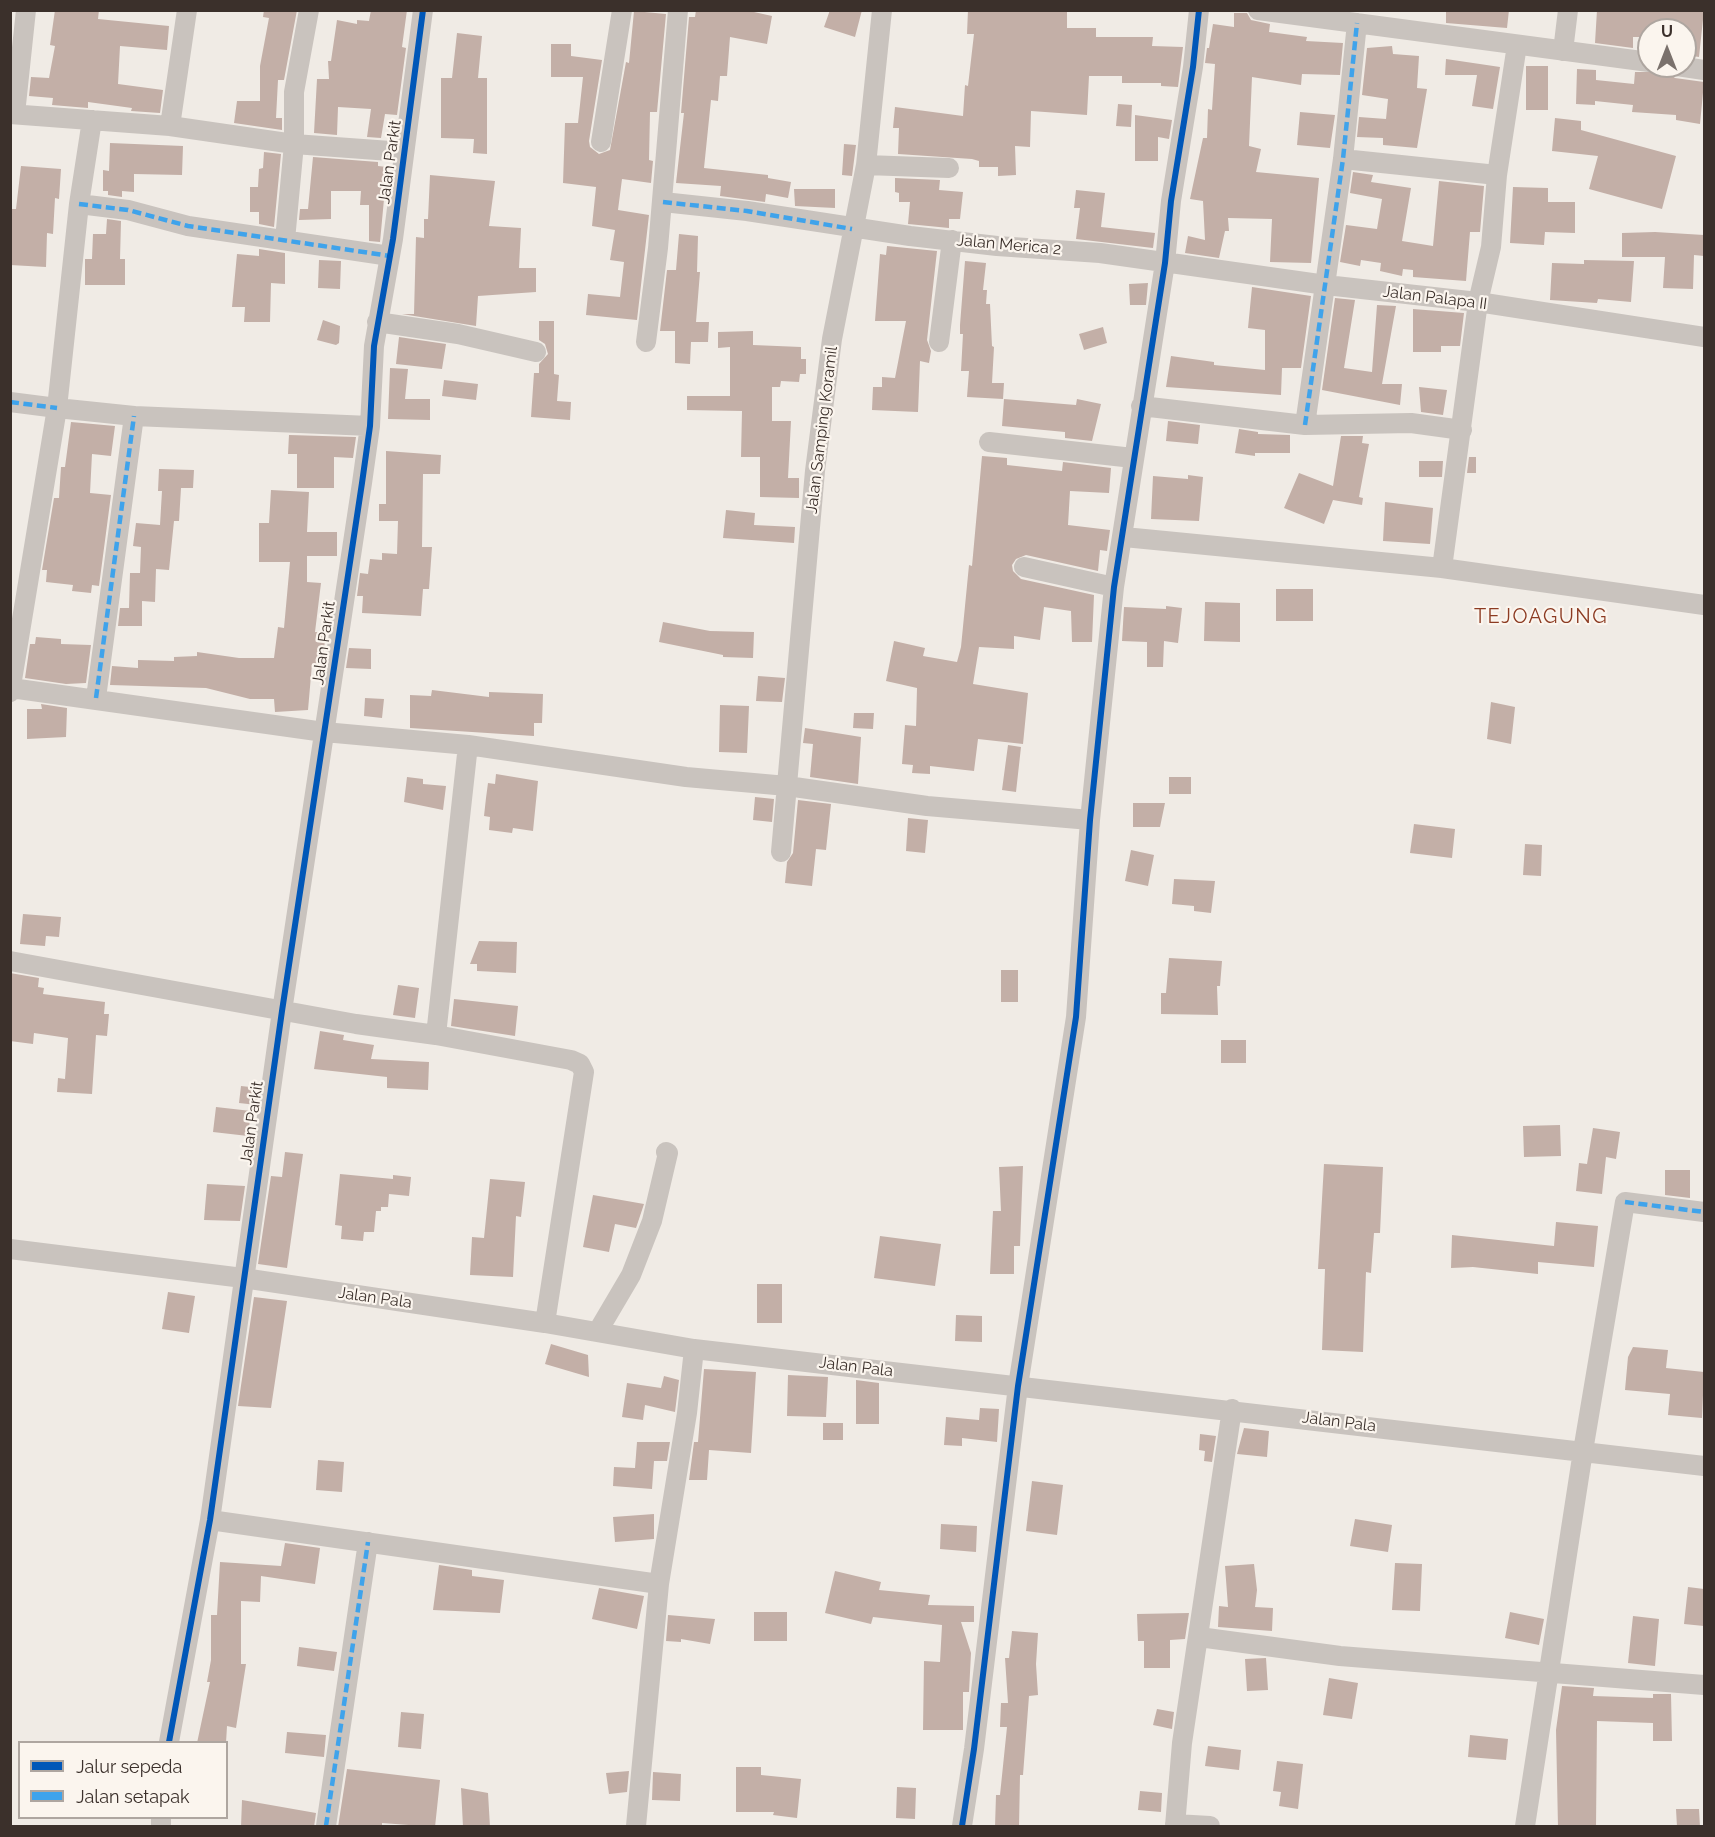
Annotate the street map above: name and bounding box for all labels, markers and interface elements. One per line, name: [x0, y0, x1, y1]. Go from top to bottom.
north arrow: [1637, 18, 1697, 78]
text: U: [1661, 22, 1673, 41]
street label: Jalan Parkit: [375, 119, 405, 205]
street label: Jalan Merica 2: [956, 231, 1062, 259]
street label: Jalan Palapa II: [1382, 282, 1488, 314]
street label: Jalan Samping Koramil: [802, 345, 842, 515]
street label: Jalan Parkit: [309, 600, 339, 686]
district label: TEJOAGUNG: [1474, 605, 1608, 629]
street label: Jalan Parkit: [237, 1080, 267, 1166]
street label: Jalan Pala: [337, 1283, 413, 1313]
street label: Jalan Pala: [818, 1353, 894, 1381]
street label: Jalan Pala: [1301, 1408, 1377, 1436]
legend: [18, 1741, 228, 1819]
text: Jalur sepeda: [76, 1756, 182, 1777]
text: Jalan setapak: [76, 1786, 190, 1807]

